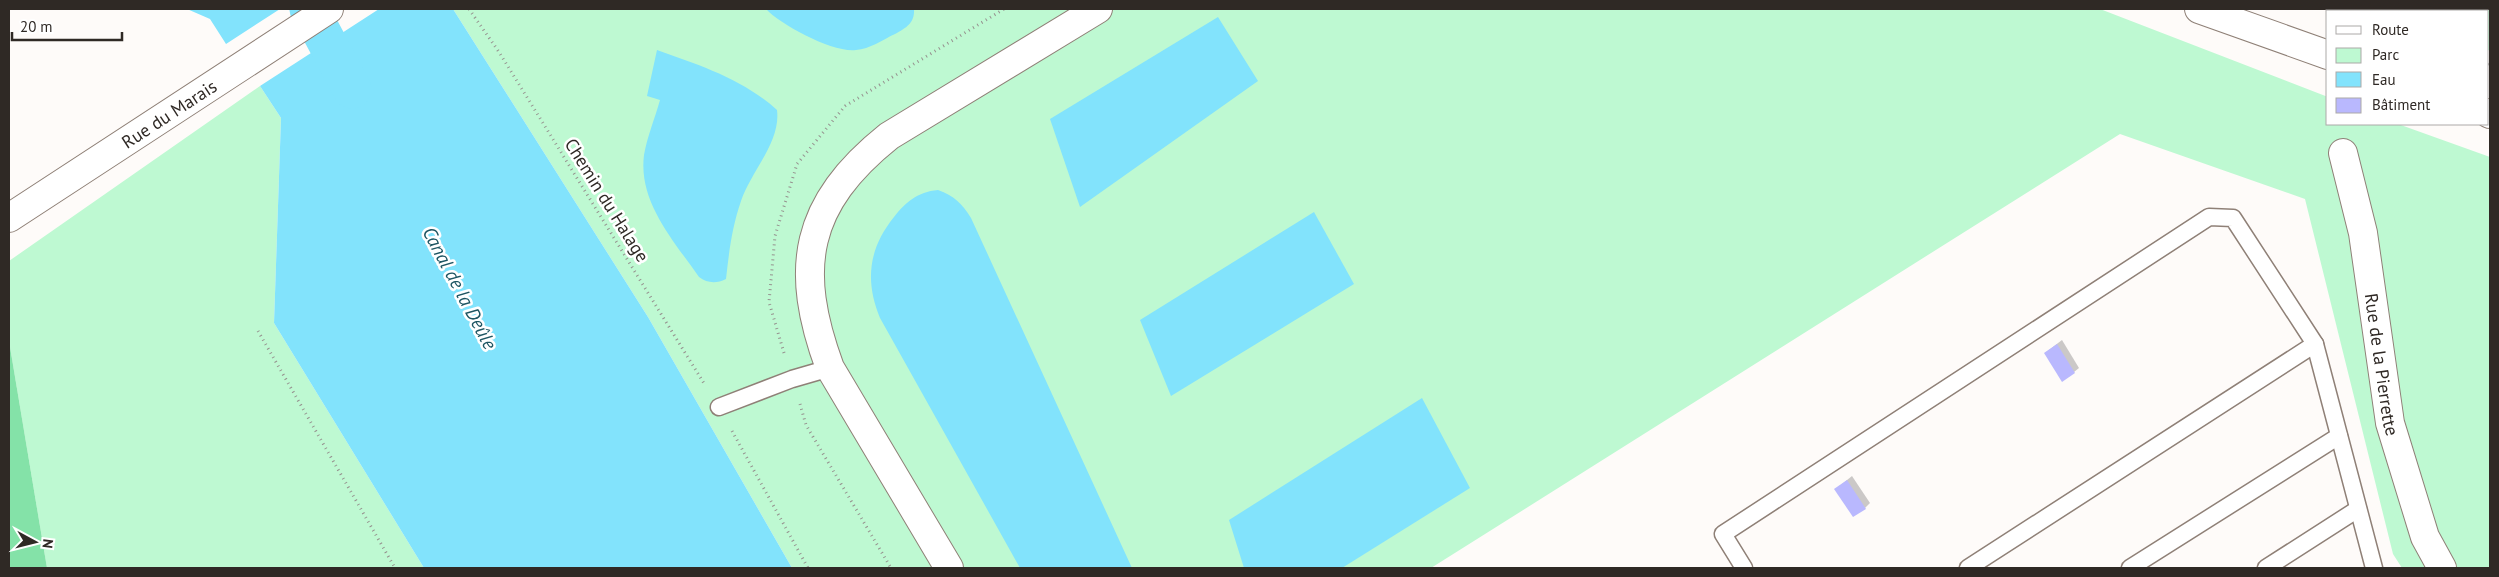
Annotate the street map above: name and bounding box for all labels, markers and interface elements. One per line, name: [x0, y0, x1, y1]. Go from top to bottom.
scale bar: [12, 10, 122, 42]
legend: [2326, 10, 2489, 125]
text: 20 m: [20, 17, 53, 36]
text: Route: [2372, 20, 2409, 39]
text: Parc: [2372, 45, 2399, 64]
text: Eau: [2372, 70, 2396, 89]
street label: Rue du Marais: [117, 74, 221, 153]
text: Bâtiment: [2372, 95, 2430, 114]
street label: Chemin du Halage: [560, 134, 654, 266]
water label: Canal de la Deûle: [418, 223, 502, 354]
street label: Rue de la Pierrette: [2360, 292, 2405, 438]
north arrow: [10, 517, 60, 567]
text: N: [38, 538, 57, 549]

